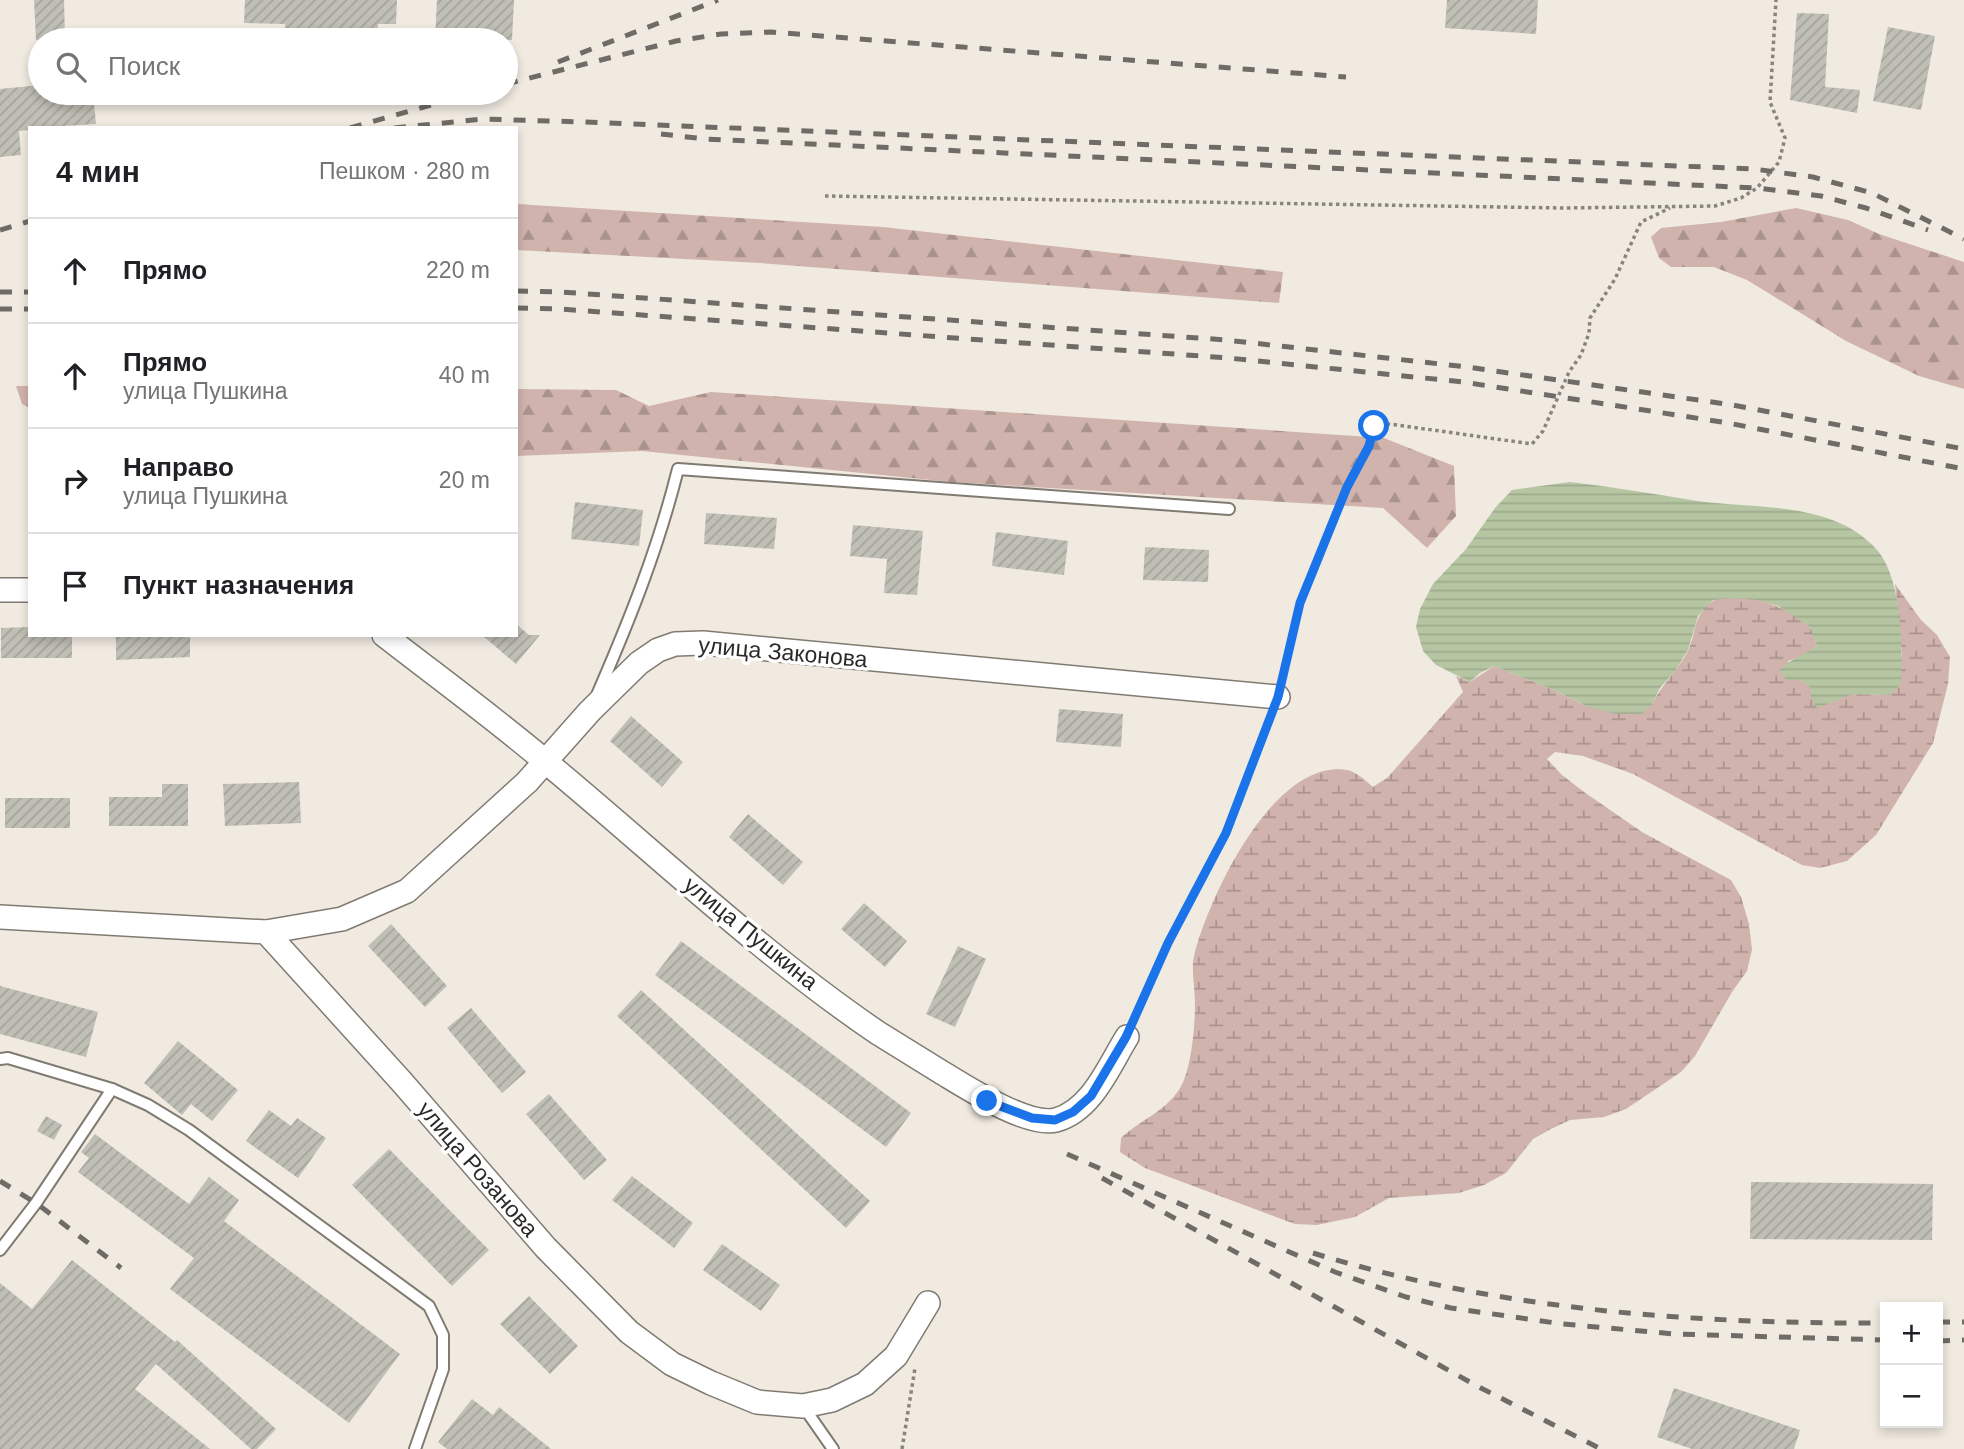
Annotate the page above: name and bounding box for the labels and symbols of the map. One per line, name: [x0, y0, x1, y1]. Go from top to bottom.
route start: [1358, 410, 1389, 441]
street label: улица Законова: [697, 632, 869, 672]
street label: улица Пушкина: [679, 871, 823, 995]
route end: [971, 1085, 1002, 1116]
street label: улица Розанова: [412, 1096, 544, 1242]

